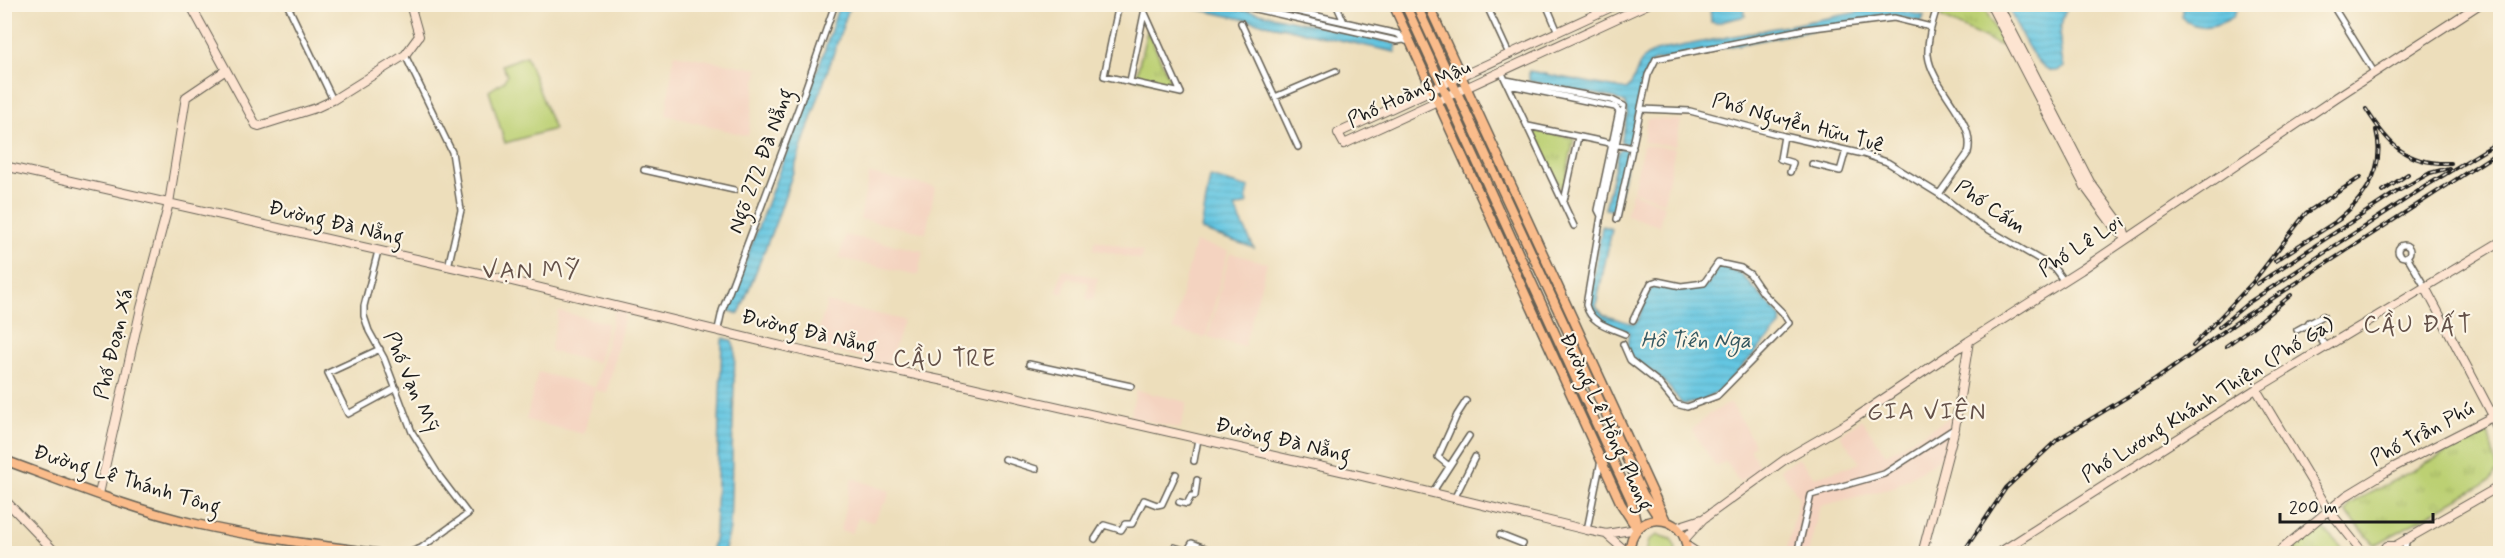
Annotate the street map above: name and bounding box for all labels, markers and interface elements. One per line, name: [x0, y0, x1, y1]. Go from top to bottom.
street label: Phố Hoàng Mậu: [1343, 53, 1476, 137]
street label: Ngõ 272 Đà Nẵng: [722, 84, 802, 238]
street label: Phố Nguyễn Hữu Tuệ: [1708, 87, 1887, 161]
street label: Phố Cấm: [1949, 173, 2031, 241]
street label: Đường Đà Nẵng: [265, 194, 406, 254]
street label: Phố Lê Lợi: [2033, 208, 2129, 284]
district label: VẠN MỸ: [482, 256, 582, 287]
street label: Phố Đoạn Xá: [88, 286, 140, 402]
street label: Đường Đà Nẵng: [738, 303, 879, 363]
district label: CẦU ĐẤT: [2363, 309, 2473, 341]
street label: Phố Lương Khánh Thiện (Phố Ga): [2076, 310, 2341, 491]
street label: Phố Vạn Mỹ: [376, 327, 446, 437]
water label: Hồ Tiên Nga: [1641, 327, 1751, 357]
street label: Đường Lê Hồng Phong: [1551, 328, 1660, 517]
district label: CẦU TRE: [893, 343, 997, 375]
street label: Phố Trần Phú: [2365, 395, 2479, 473]
district label: GIA VIÊN: [1867, 397, 1987, 428]
street label: Đường Đà Nẵng: [1212, 411, 1353, 471]
street label: Đường Lê Thánh Tông: [29, 438, 224, 524]
scale bar: [2280, 486, 2433, 524]
text: 200 m: [2289, 496, 2338, 520]

